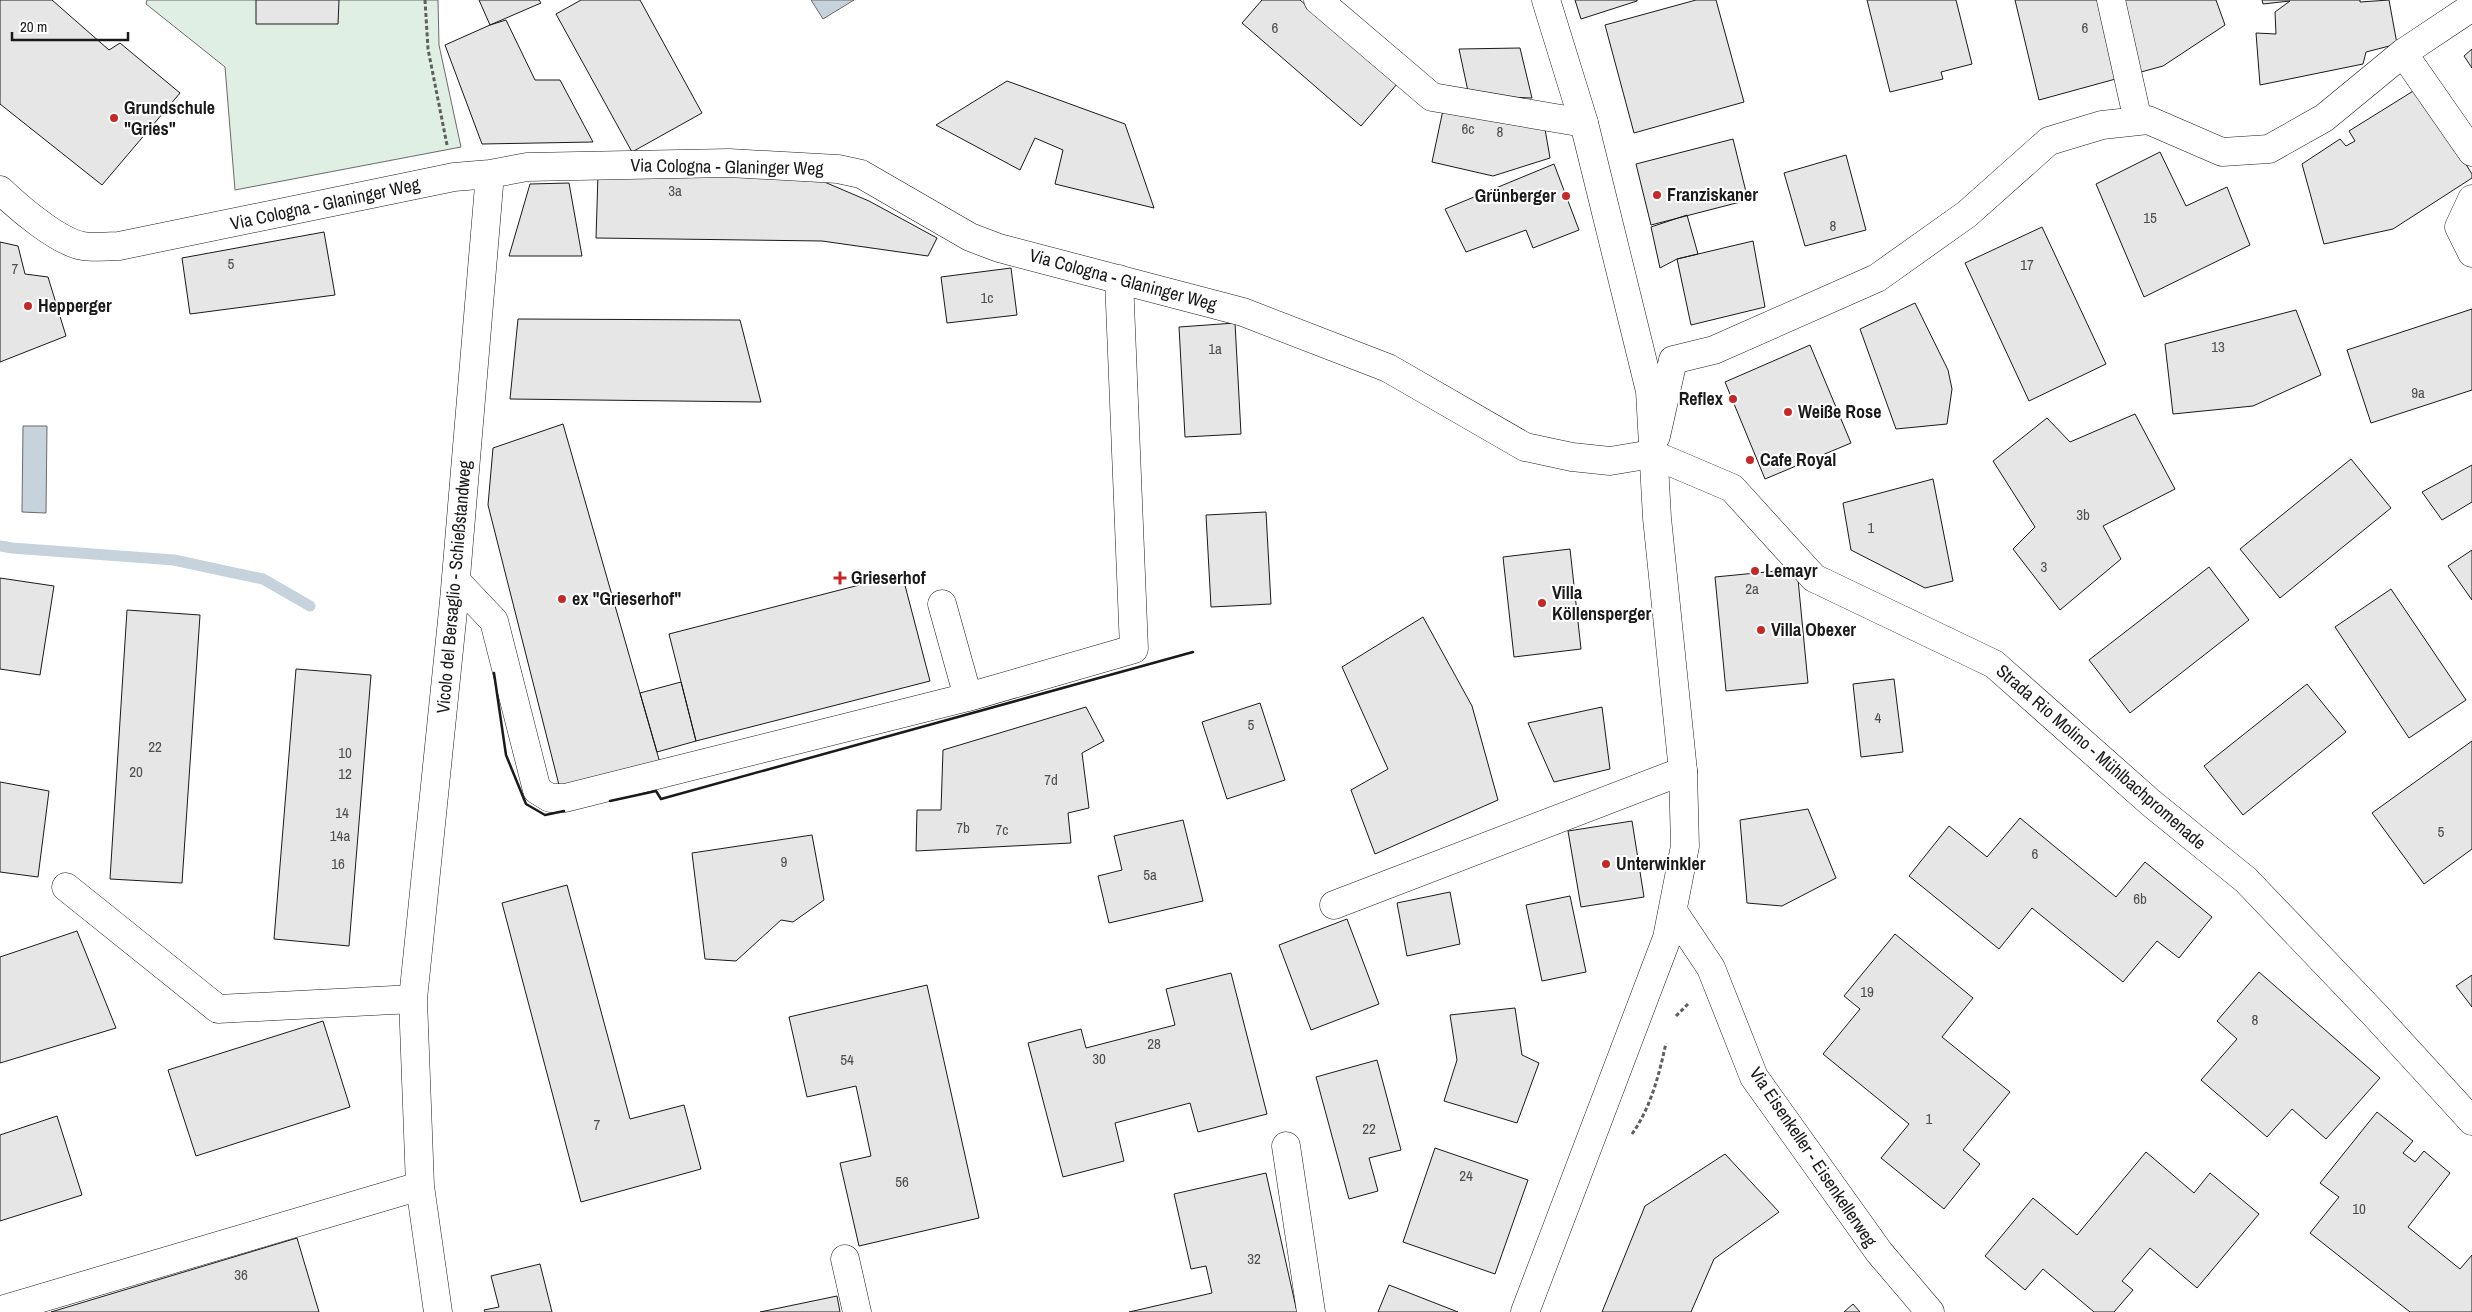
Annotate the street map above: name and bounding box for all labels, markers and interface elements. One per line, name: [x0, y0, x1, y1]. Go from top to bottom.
scale bar: [12, 10, 129, 42]
text: 20 m: [20, 16, 47, 37]
house number: 6: [1272, 17, 1279, 38]
house number: 6: [2082, 17, 2089, 38]
place label: Grundschule "Gries": [124, 95, 215, 141]
marker: Grundschule "Gries": [108, 112, 120, 124]
house number: 6c: [1462, 118, 1475, 139]
house number: 8: [1497, 121, 1504, 142]
street label: Via Cologna - Glaninger Weg: [630, 152, 825, 181]
street label: Via Cologna - Glaninger Weg: [228, 171, 423, 236]
house number: 3a: [668, 180, 682, 201]
place label: Franziskaner: [1667, 182, 1758, 207]
place label: Grünberger: [1475, 183, 1556, 208]
marker: Franziskaner: [1651, 189, 1663, 201]
marker: Grünberger: [1560, 190, 1572, 202]
house number: 15: [2143, 207, 2157, 228]
house number: 8: [1830, 215, 1837, 236]
street label: Via Cologna - Glaninger Weg: [1027, 242, 1220, 317]
house number: 5: [228, 253, 235, 274]
house number: 17: [2020, 254, 2034, 275]
house number: 7: [12, 258, 19, 279]
house number: 1c: [981, 287, 994, 308]
place label: Hepperger: [38, 293, 112, 318]
marker: Hepperger: [22, 300, 34, 312]
house number: 13: [2211, 336, 2225, 357]
house number: 1a: [1208, 338, 1222, 359]
house number: 9a: [2411, 382, 2425, 403]
place label: Reflex: [1679, 386, 1724, 411]
marker: Reflex: [1727, 393, 1739, 405]
place label: Weiße Rose: [1798, 399, 1881, 424]
marker: Weiße Rose: [1782, 406, 1794, 418]
place label: Cafe Royal: [1760, 447, 1836, 472]
marker: Cafe Royal: [1744, 454, 1756, 466]
street label: Vicolo del Bersaglio - Schießstandweg: [430, 459, 477, 715]
house number: 3b: [2076, 504, 2090, 525]
house number: 1: [1868, 517, 1875, 538]
house number: 3: [2041, 556, 2048, 577]
place label: Lemayr: [1765, 558, 1818, 583]
place label: Grieserhof: [851, 565, 926, 590]
marker: Lemayr: [1749, 565, 1761, 577]
marker: Grieserhof: [833, 571, 847, 585]
house number: 2a: [1745, 578, 1759, 599]
place label: Villa Köllensperger: [1552, 580, 1652, 626]
place label: ex "Grieserhof": [572, 586, 681, 611]
marker: ex "Grieserhof": [556, 593, 568, 605]
marker: Villa Köllensperger: [1536, 597, 1548, 609]
place label: Villa Obexer: [1771, 617, 1856, 642]
marker: Villa Obexer: [1755, 624, 1767, 636]
street label: Strada Rio Molino - Mühlbachpromenade: [1991, 658, 2212, 855]
house number: 4: [1875, 707, 1882, 728]
house number: 5: [1248, 714, 1255, 735]
house number: 22: [148, 736, 162, 757]
house number: 10: [338, 742, 352, 763]
house number: 20: [129, 761, 143, 782]
house number: 12: [338, 763, 352, 784]
house number: 7d: [1044, 769, 1058, 790]
house number: 14: [335, 802, 349, 823]
house number: 7b: [956, 817, 970, 838]
house number: 7c: [996, 819, 1009, 840]
house number: 5: [2438, 821, 2445, 842]
house number: 14a: [330, 825, 350, 846]
house number: 6: [2032, 843, 2039, 864]
house number: 9: [781, 851, 788, 872]
place label: Unterwinkler: [1616, 851, 1706, 876]
house number: 16: [331, 853, 345, 874]
marker: Unterwinkler: [1600, 858, 1612, 870]
house number: 5a: [1143, 864, 1157, 885]
house number: 6b: [2133, 888, 2147, 909]
house number: 19: [1860, 981, 1874, 1002]
house number: 8: [2252, 1009, 2259, 1030]
house number: 28: [1147, 1033, 1161, 1054]
house number: 30: [1092, 1048, 1106, 1069]
house number: 54: [840, 1049, 854, 1070]
street label: Via Eisenkeller - Eisenkellerweg: [1744, 1062, 1884, 1252]
house number: 1: [1926, 1108, 1933, 1129]
house number: 7: [594, 1114, 601, 1135]
house number: 22: [1362, 1118, 1376, 1139]
house number: 24: [1459, 1165, 1473, 1186]
house number: 56: [895, 1171, 909, 1192]
house number: 10: [2352, 1198, 2366, 1219]
house number: 32: [1247, 1248, 1261, 1269]
house number: 36: [234, 1264, 248, 1285]

